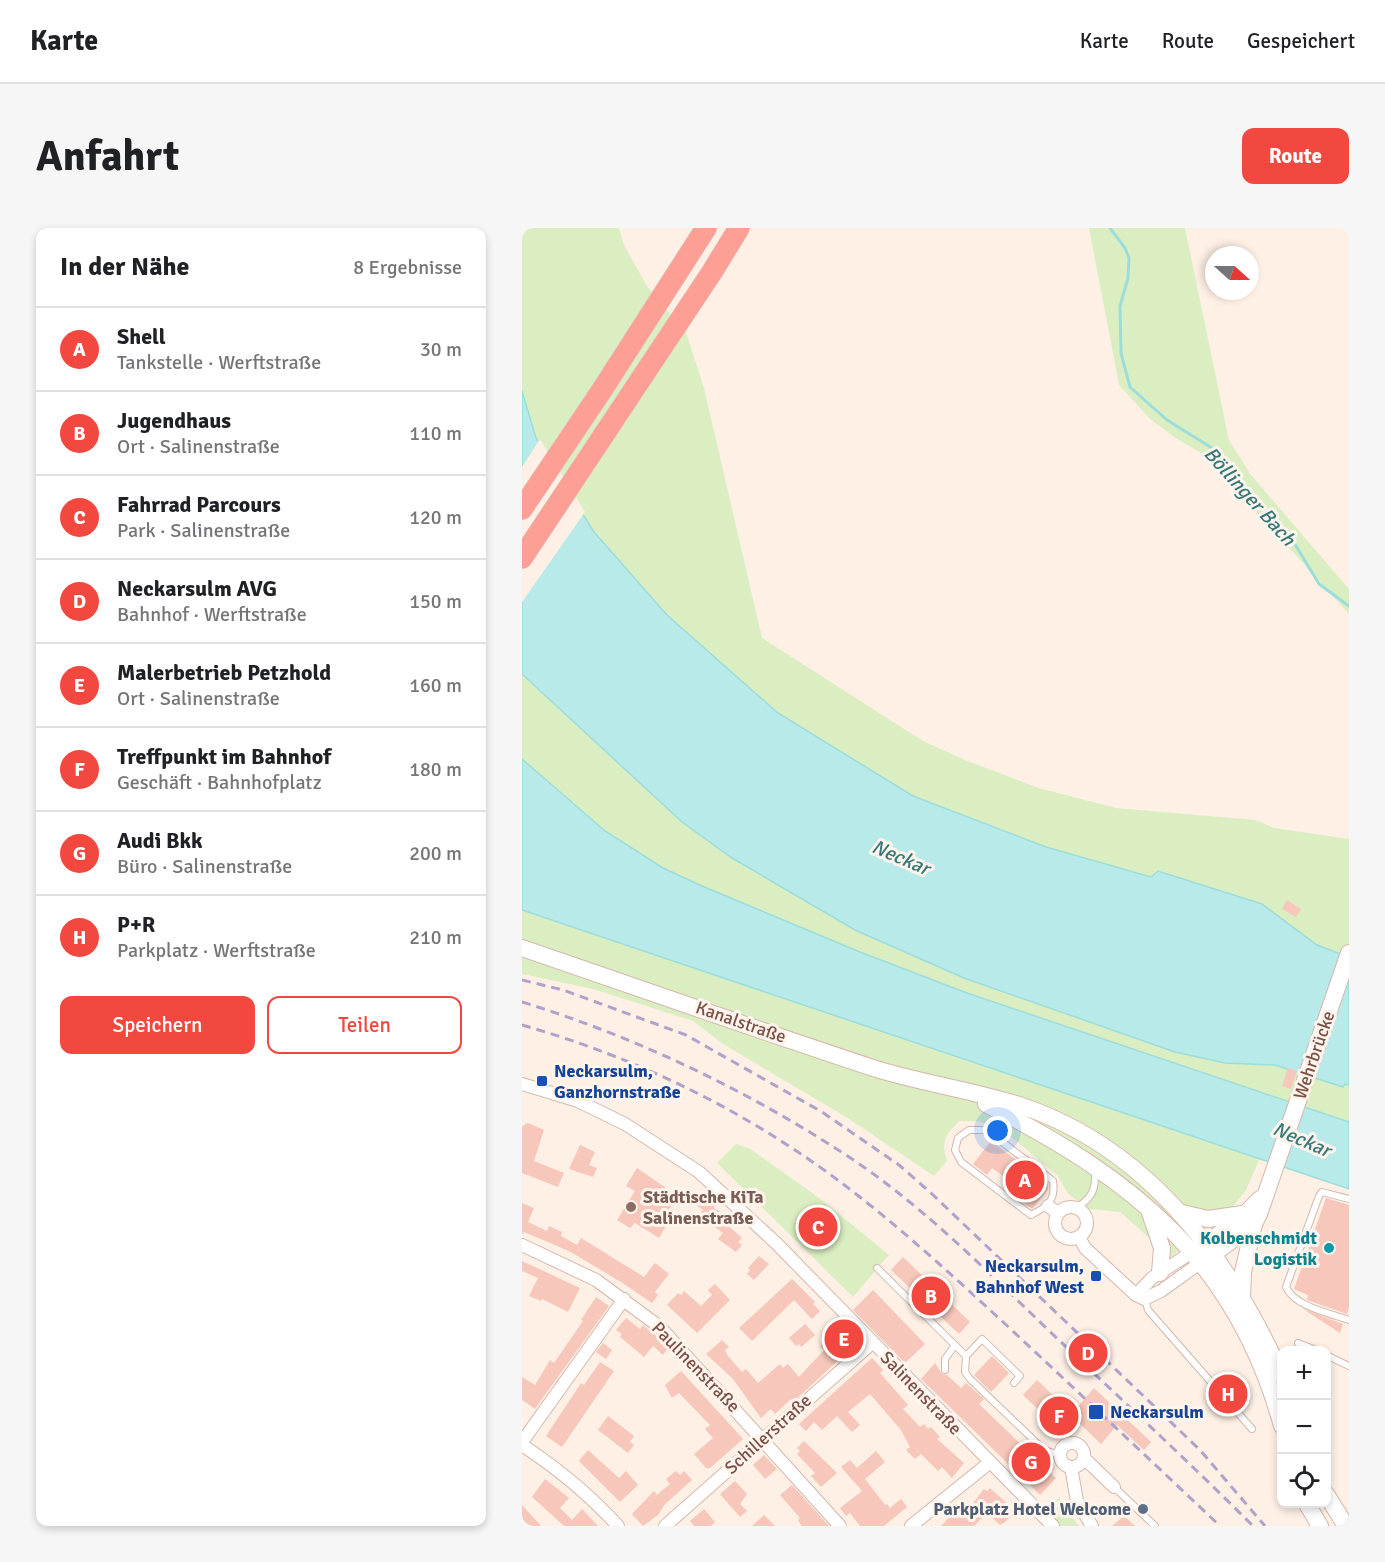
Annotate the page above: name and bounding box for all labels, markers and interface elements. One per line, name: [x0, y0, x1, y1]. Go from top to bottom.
text: Karte: [30, 24, 98, 58]
text: Karte: [1080, 28, 1129, 54]
text: Route: [1162, 28, 1214, 54]
text: Gespeichert: [1247, 28, 1355, 54]
button: Route: [1242, 128, 1349, 184]
text: Anfahrt: [36, 131, 179, 182]
north arrow: [1205, 246, 1259, 300]
text: In der Nähe: [60, 251, 190, 283]
text: 8 Ergebnisse: [353, 255, 462, 280]
text: Shell: [117, 323, 166, 350]
text: A: [73, 337, 86, 362]
text: 30 m: [420, 337, 462, 362]
text: Tankstelle · Werftstraße: [117, 350, 321, 375]
text: Jugendhaus: [117, 407, 231, 434]
text: B: [73, 421, 86, 446]
text: 110 m: [409, 421, 462, 446]
text: Ort · Salinenstraße: [117, 434, 280, 459]
water label: Böllinger Bach: [1198, 441, 1302, 552]
text: Fahrrad Parcours: [117, 491, 281, 518]
text: C: [73, 505, 86, 530]
text: 120 m: [409, 505, 462, 530]
text: Park · Salinenstraße: [117, 518, 290, 543]
text: Neckarsulm AVG: [117, 575, 277, 602]
text: D: [73, 589, 86, 614]
text: 150 m: [409, 589, 462, 614]
text: Bahnhof · Werftstraße: [117, 602, 307, 627]
text: Malerbetrieb Petzhold: [117, 659, 331, 686]
text: E: [74, 673, 85, 698]
text: 160 m: [409, 673, 462, 698]
text: Ort · Salinenstraße: [117, 686, 280, 711]
text: Treffpunkt im Bahnhof: [117, 743, 331, 770]
text: F: [74, 757, 85, 782]
text: 180 m: [409, 757, 462, 782]
text: Geschäft · Bahnhofplatz: [117, 770, 322, 795]
text: Audi Bkk: [117, 827, 203, 854]
water label: Neckar: [868, 834, 936, 882]
text: G: [73, 841, 86, 866]
text: 200 m: [409, 841, 462, 866]
text: Büro · Salinenstraße: [117, 854, 292, 879]
text: P+R: [117, 911, 155, 938]
text: H: [73, 925, 86, 950]
text: 210 m: [409, 925, 462, 950]
text: Parkplatz · Werftstraße: [117, 938, 316, 963]
button: Speichern: [60, 996, 255, 1054]
button: Teilen: [267, 996, 462, 1054]
street label: Kanalstraße: [693, 996, 789, 1048]
street label: Wehrbrücke: [1289, 1008, 1339, 1102]
place label: Neckarsulm, Ganzhornstraße: [554, 1060, 681, 1103]
marker: Neckarsulm, Ganzhornstraße: [535, 1074, 549, 1088]
your location: [983, 1116, 1012, 1145]
water label: Neckar: [1269, 1116, 1337, 1164]
pin: A: [1006, 1158, 1044, 1202]
place label: Städtische KiTa Salinenstraße: [643, 1186, 764, 1229]
marker: Städtische KiTa Salinenstraße: [624, 1200, 638, 1214]
pin: C: [798, 1204, 838, 1250]
place label: Kolbenschmidt Logistik: [1200, 1227, 1318, 1270]
marker: Kolbenschmidt Logistik: [1322, 1241, 1336, 1255]
place label: Neckarsulm, Bahnhof West: [975, 1255, 1084, 1298]
marker: Neckarsulm, Bahnhof West: [1089, 1269, 1103, 1283]
pin: B: [912, 1274, 950, 1318]
pin: E: [824, 1316, 864, 1362]
street label: Paulinenstraße: [647, 1317, 745, 1417]
pin: D: [1068, 1330, 1108, 1376]
map controls: [1277, 1346, 1331, 1508]
button: +: [1277, 1346, 1331, 1400]
street label: Salinenstraße: [876, 1347, 966, 1439]
pin: H: [1208, 1372, 1248, 1416]
street label: Schillerstraße: [720, 1389, 816, 1479]
pin: F: [1040, 1394, 1078, 1438]
button: −: [1277, 1400, 1331, 1454]
place label: Neckarsulm: [1110, 1401, 1204, 1423]
marker: Neckarsulm: [1087, 1403, 1105, 1421]
pin: G: [1012, 1440, 1050, 1484]
button: locate: [1277, 1454, 1331, 1508]
place label: Parkplatz Hotel Welcome: [933, 1498, 1131, 1520]
marker: Parkplatz Hotel Welcome: [1136, 1502, 1150, 1516]

